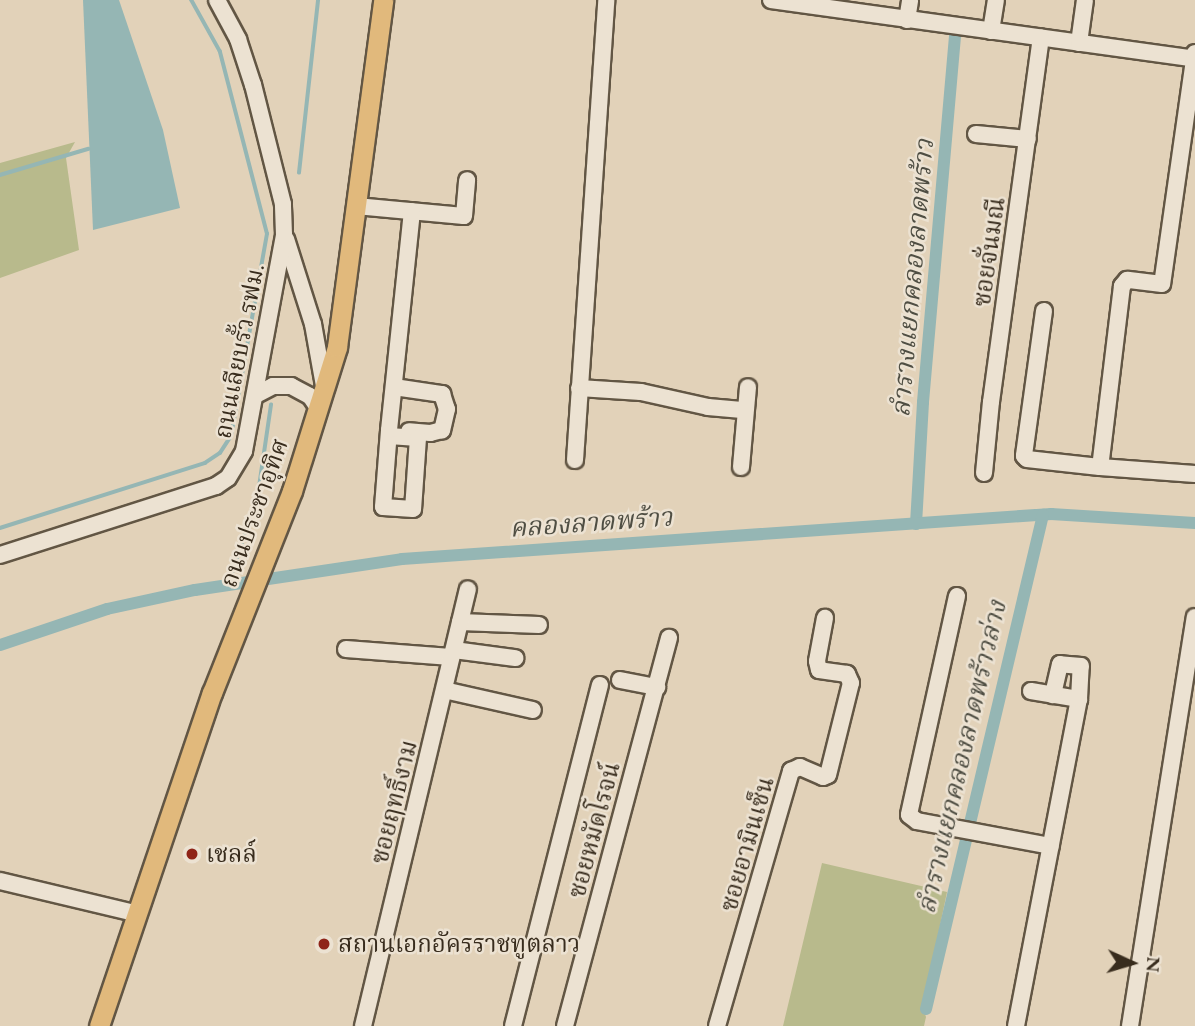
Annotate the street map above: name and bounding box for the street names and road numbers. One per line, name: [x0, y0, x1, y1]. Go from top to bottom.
street label: ซอยจั่นมณี: [967, 195, 1011, 309]
street label: ถนนเลียบรั้ว รฟม.: [208, 261, 270, 441]
street label: ถนนประชาอุทิศ: [214, 435, 294, 591]
street label: ซอยฤทธิ์งาม: [365, 737, 423, 867]
street label: ซอยหมัดโรจน์: [562, 759, 626, 901]
street label: ซอยอามินเซ็น: [714, 773, 780, 915]

